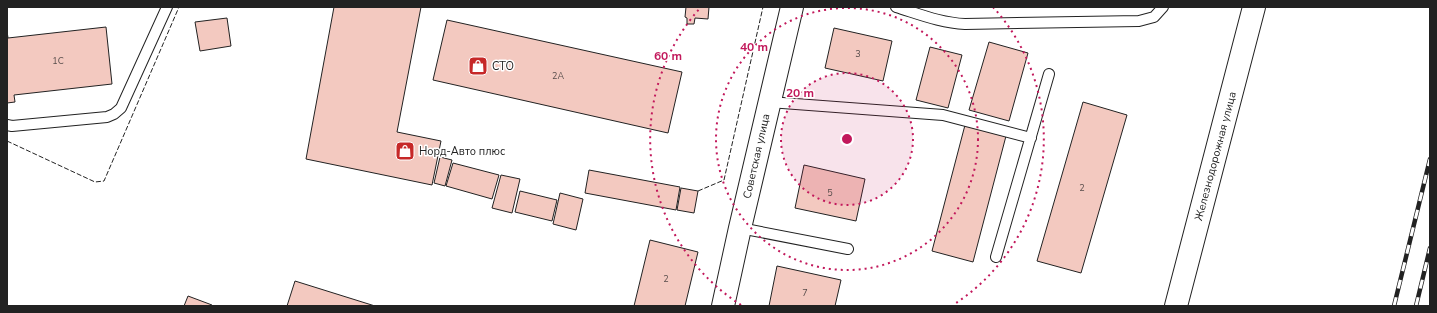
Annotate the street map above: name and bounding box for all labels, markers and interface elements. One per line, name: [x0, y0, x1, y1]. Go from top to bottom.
text: 40 m: [740, 39, 768, 55]
text: 60 m: [654, 48, 682, 64]
house number: 3: [855, 48, 861, 60]
house number: 1С: [52, 55, 64, 67]
shop icon: СТО: [467, 55, 489, 77]
place label: СТО: [492, 59, 514, 74]
house number: 2А: [552, 70, 564, 82]
text: 20 m: [786, 85, 814, 101]
street label: Железнодорожная улица: [1191, 90, 1240, 222]
street label: Советская улица: [739, 112, 774, 200]
centre of rings: [840, 132, 854, 146]
shop icon: Норд-Авто плюс: [394, 140, 416, 162]
place label: Норд-Авто плюс: [419, 144, 505, 159]
house number: 2: [1079, 182, 1085, 194]
house number: 5: [827, 187, 833, 199]
house number: 2: [663, 273, 669, 285]
house number: 7: [802, 287, 808, 299]

